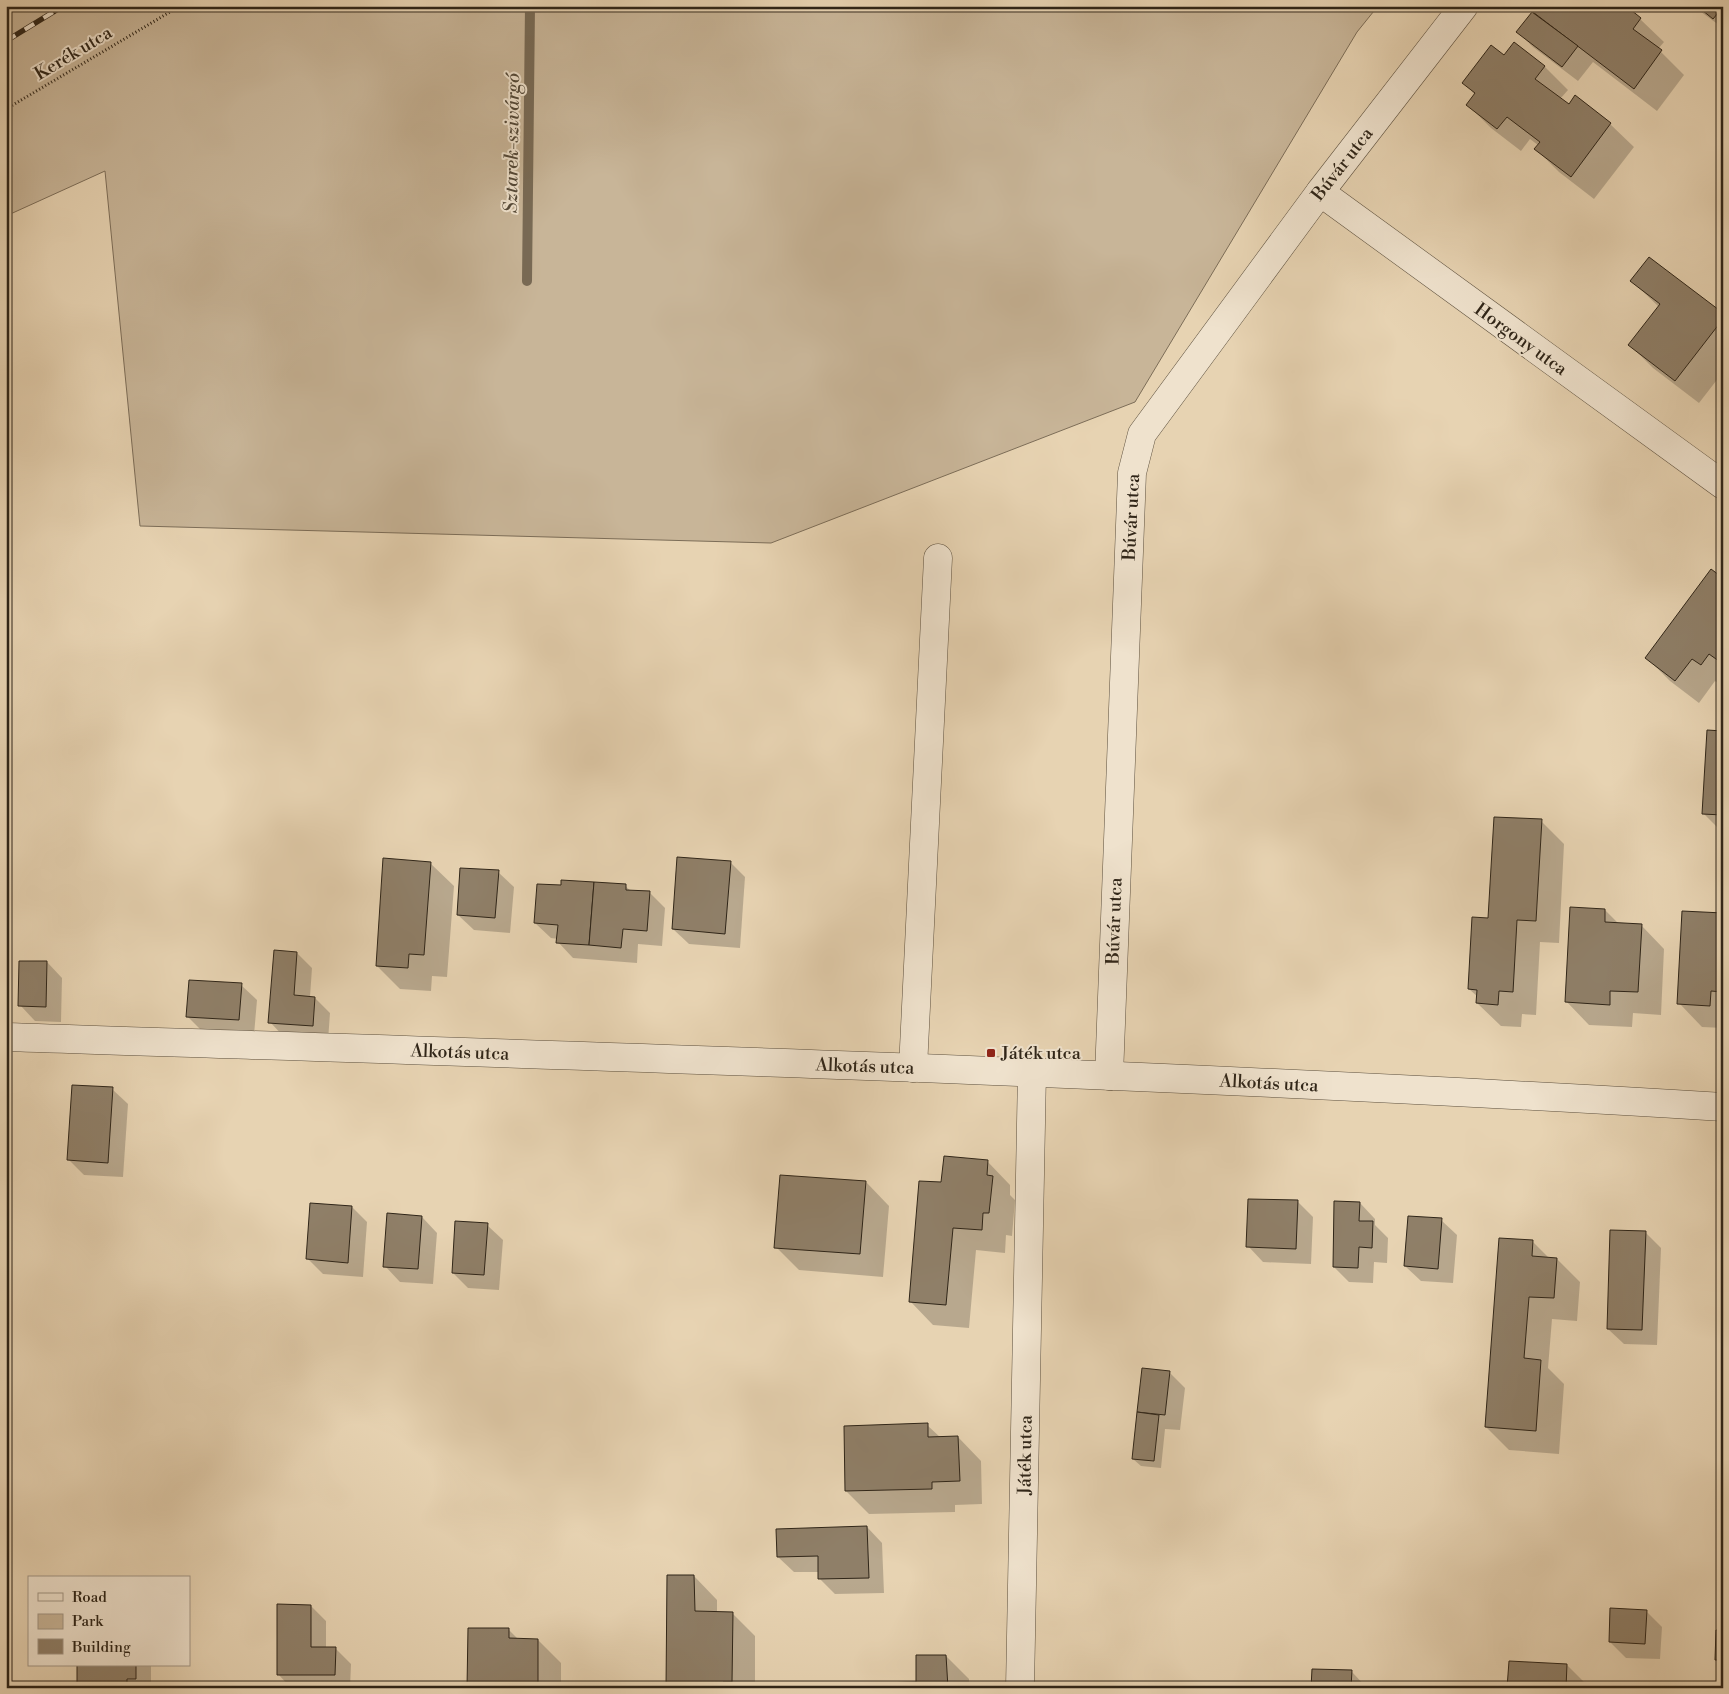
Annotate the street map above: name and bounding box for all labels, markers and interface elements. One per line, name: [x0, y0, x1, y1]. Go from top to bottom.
street label: Kerék utca: [30, 21, 117, 86]
water label: Sztarek-szivárgó: [499, 72, 525, 213]
street label: Búvár utca: [1306, 122, 1379, 206]
street label: Horgony utca: [1470, 298, 1572, 381]
street label: Búvár utca: [1118, 472, 1145, 562]
street label: Búvár utca: [1101, 876, 1128, 966]
street label: Alkotás utca: [409, 1039, 511, 1066]
place label: Játék utca: [1000, 1042, 1082, 1065]
marker: Játék utca: [985, 1047, 997, 1059]
street label: Alkotás utca: [814, 1053, 916, 1080]
street label: Alkotás utca: [1218, 1069, 1320, 1098]
street label: Játék utca: [1013, 1414, 1038, 1496]
legend: [28, 1576, 190, 1666]
text: Road: [72, 1588, 107, 1607]
text: Park: [72, 1612, 104, 1631]
text: Building: [71, 1638, 131, 1657]

